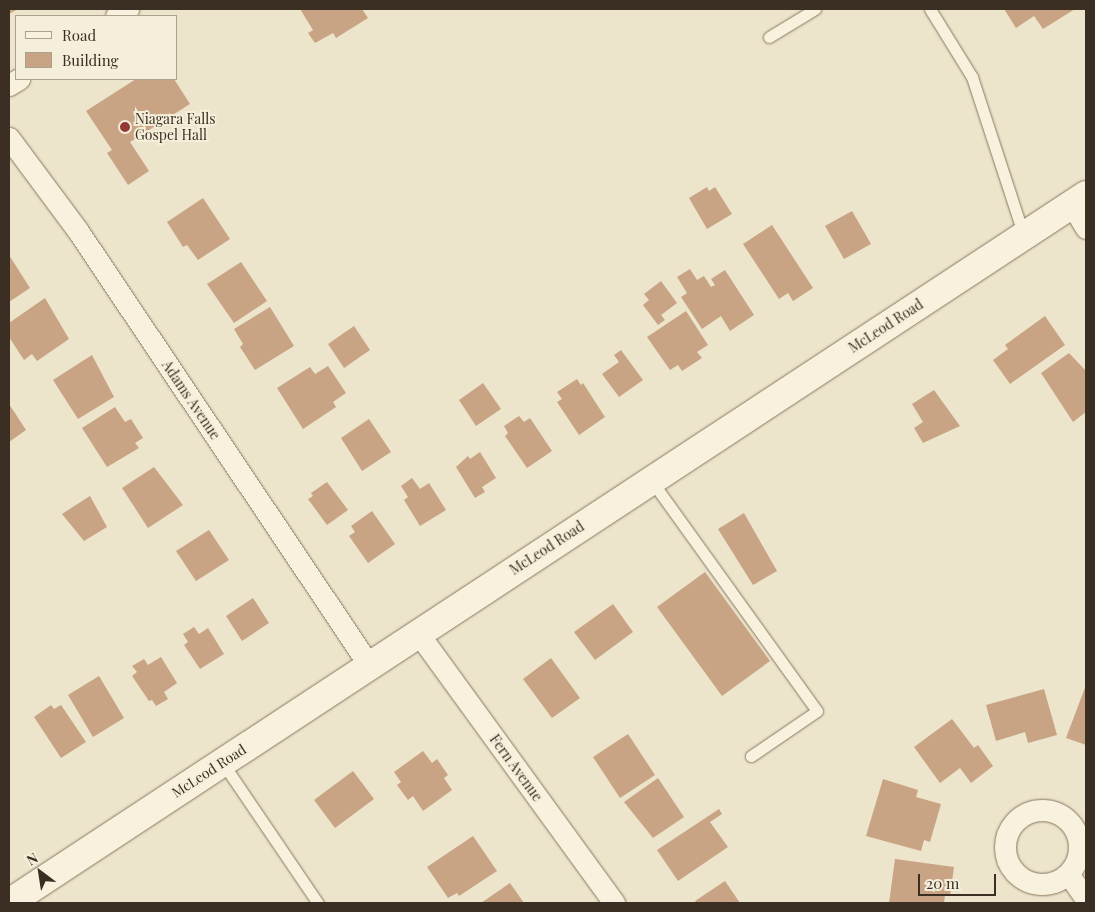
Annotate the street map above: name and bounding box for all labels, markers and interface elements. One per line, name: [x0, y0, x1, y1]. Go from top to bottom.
legend: [15, 15, 178, 80]
text: Road: [62, 25, 96, 45]
text: Building: [62, 50, 118, 70]
place label: Niagara Falls Gospel Hall: [135, 111, 216, 144]
marker: Niagara Falls Gospel Hall: [119, 121, 131, 133]
street label: McLeod Road: [846, 296, 926, 356]
street label: Adams Avenue: [158, 357, 224, 443]
street label: McLeod Road: [507, 518, 587, 578]
street label: Fern Avenue: [486, 731, 546, 805]
street label: McLeod Road: [169, 741, 249, 801]
north arrow: [15, 847, 65, 897]
text: N: [23, 848, 41, 869]
scale bar: [920, 864, 998, 896]
text: 20 m: [926, 873, 959, 893]

